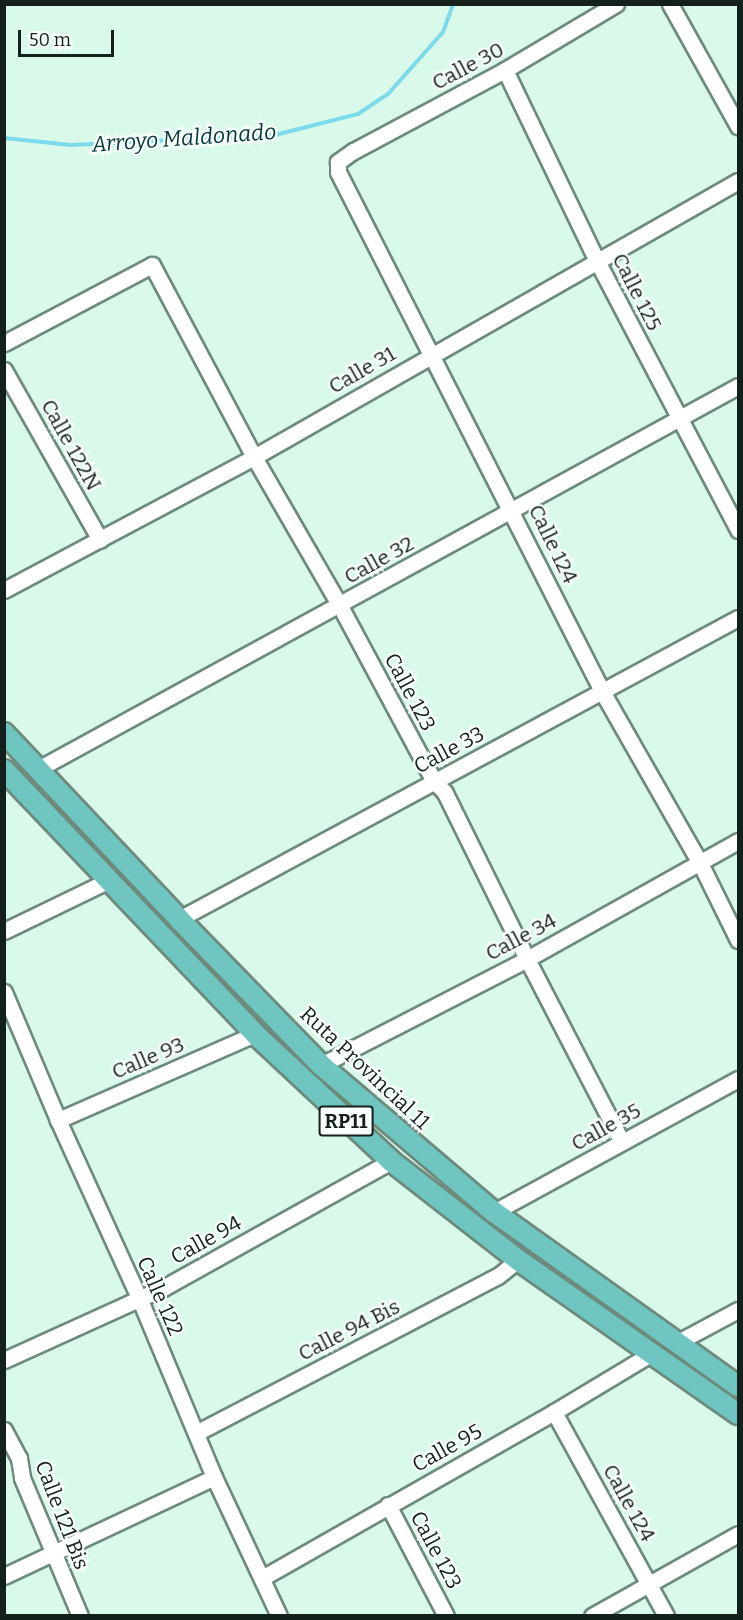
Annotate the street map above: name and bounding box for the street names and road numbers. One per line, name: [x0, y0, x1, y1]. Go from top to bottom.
street label: Calle 30: [428, 37, 508, 95]
street label: Calle 125: [607, 249, 667, 335]
street label: Calle 31: [324, 341, 400, 399]
street label: Calle 122N: [36, 395, 106, 495]
street label: Calle 124: [523, 500, 583, 588]
street label: Calle 32: [340, 531, 418, 589]
street label: Calle 123: [379, 649, 441, 735]
street label: Calle 33: [410, 721, 488, 779]
street label: Calle 34: [481, 908, 561, 966]
street label: Ruta Provincial 11: [295, 1001, 435, 1135]
street label: Calle 93: [108, 1032, 188, 1084]
street label: Calle 35: [567, 1098, 645, 1156]
road number: RP11: [318, 1104, 374, 1138]
street label: Calle 94: [166, 1210, 246, 1270]
street label: Calle 122: [131, 1253, 189, 1339]
street label: Calle 94 Bis: [294, 1294, 404, 1366]
street label: Calle 95: [408, 1419, 486, 1477]
street label: Calle 121 Bis: [30, 1457, 94, 1573]
street label: Calle 124: [597, 1460, 661, 1546]
street label: Calle 123: [405, 1507, 467, 1593]

